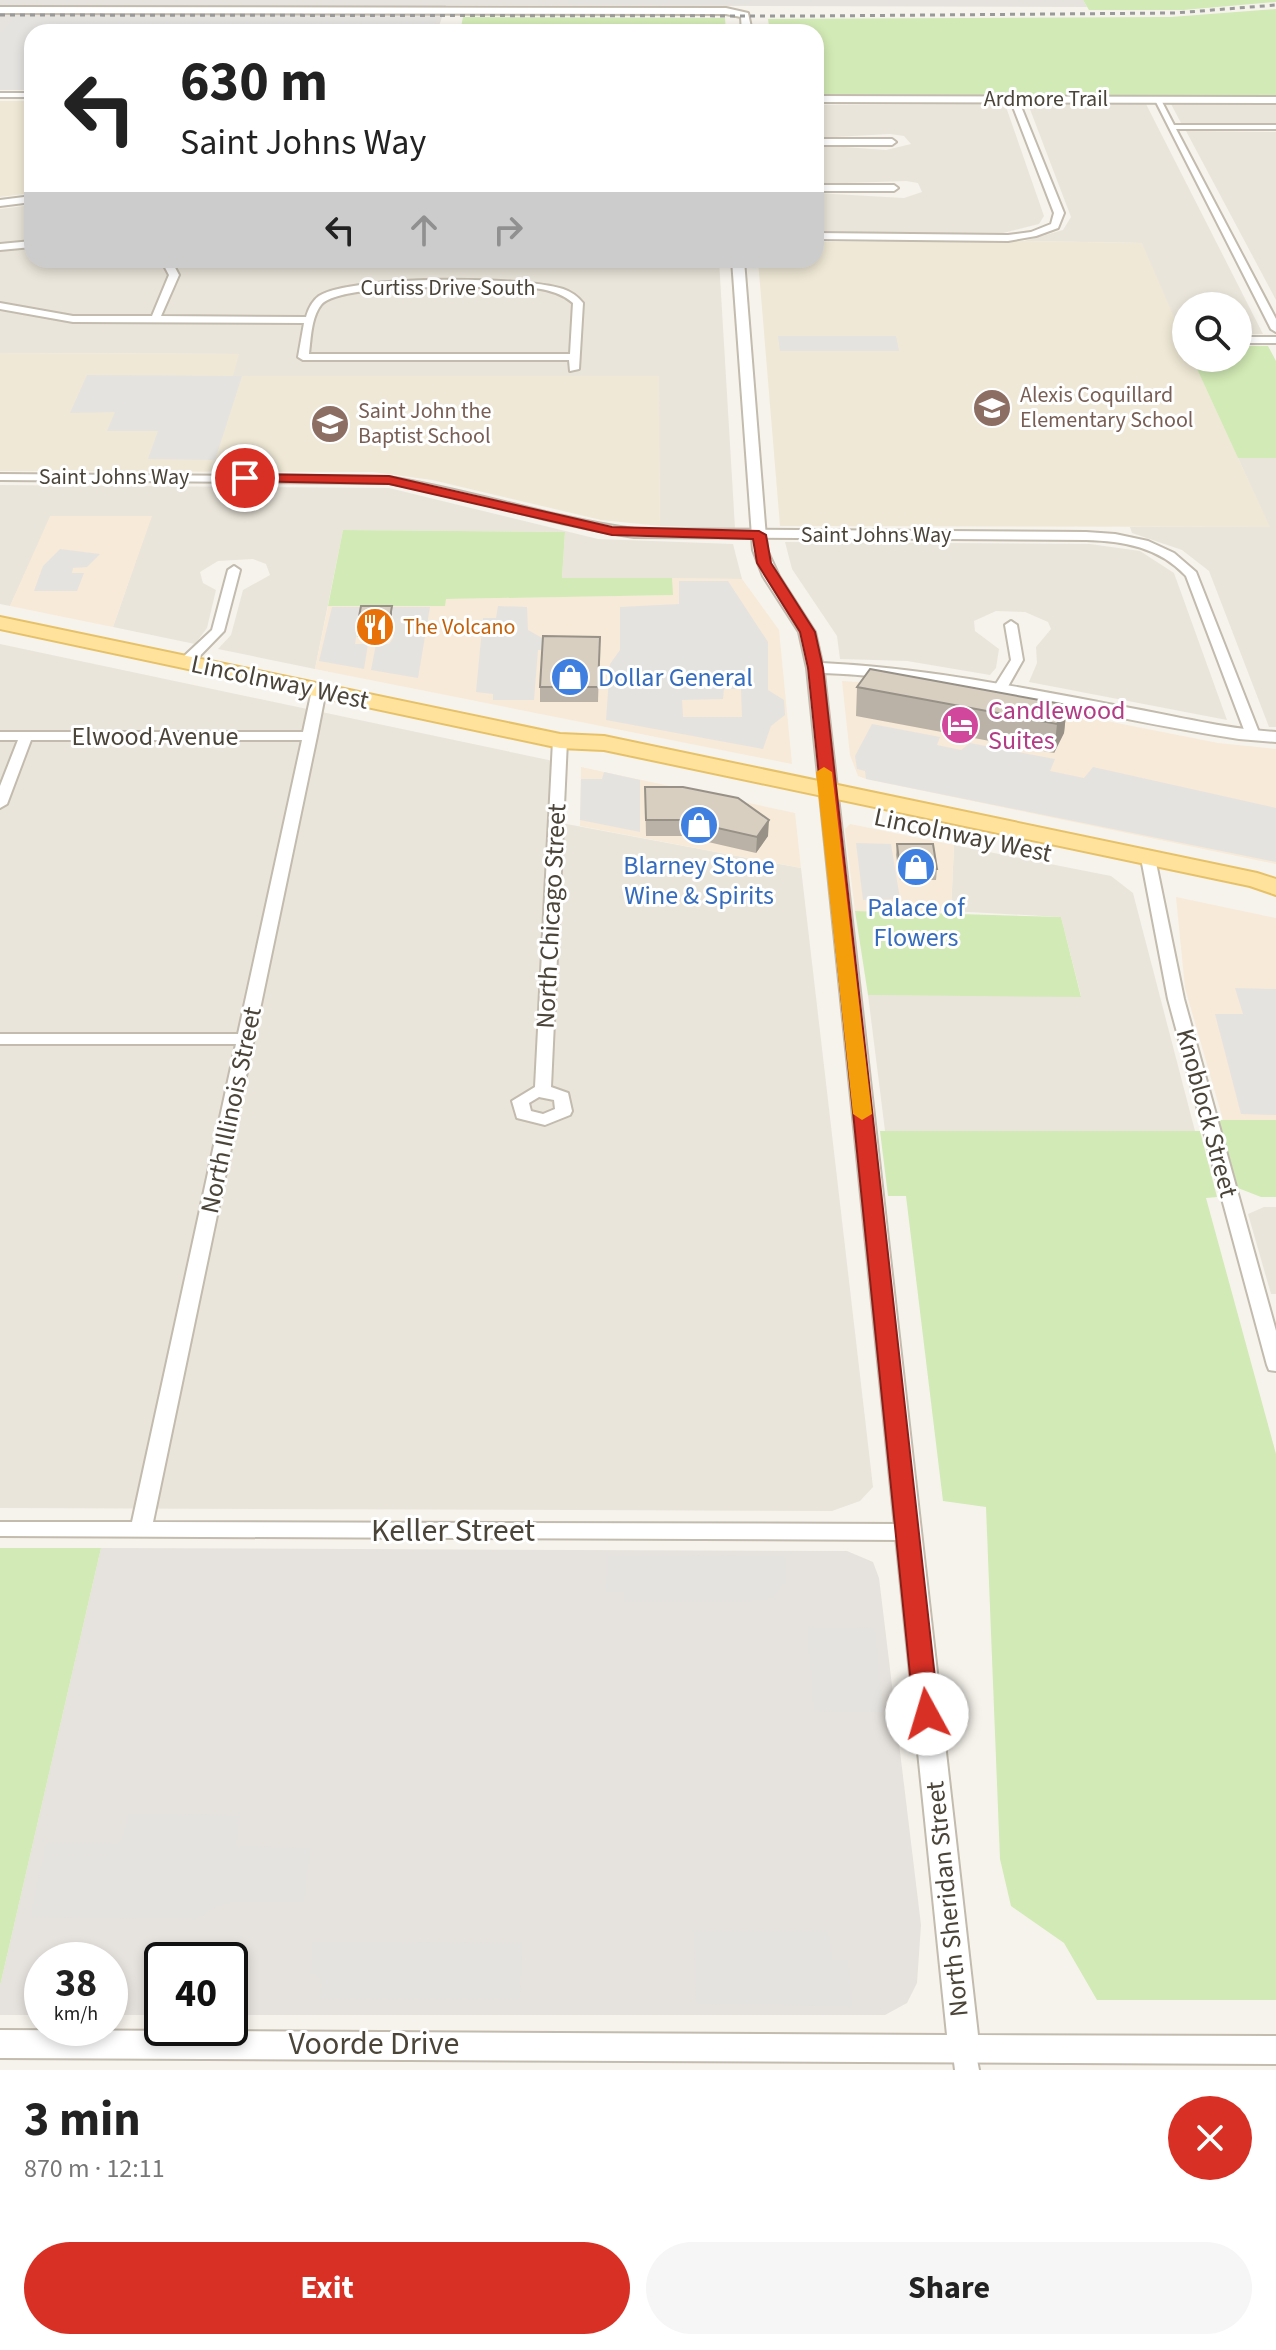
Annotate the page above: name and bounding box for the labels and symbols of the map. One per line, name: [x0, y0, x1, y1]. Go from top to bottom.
street label: Ardmore Trail: [984, 83, 1108, 115]
street label: Curtiss Drive South: [361, 272, 535, 304]
place label: Alexis Coquillard Elementary School: [1020, 379, 1193, 436]
school or university icon: Alexis Coquillard Elementary School: [971, 387, 1013, 429]
place label: Saint John the Baptist School: [358, 395, 491, 452]
school or university icon: Saint John the Baptist School: [309, 403, 351, 445]
pin: [211, 444, 279, 512]
street label: Saint Johns Way: [39, 461, 190, 493]
street label: Saint Johns Way: [801, 519, 952, 551]
restaurant icon: The Volcano: [354, 606, 396, 648]
place label: The Volcano: [403, 611, 515, 643]
street label: Lincolnway West: [188, 645, 373, 719]
shop icon: Dollar General: [549, 656, 591, 698]
place label: Dollar General: [598, 659, 753, 696]
place label: Candlewood Suites: [988, 692, 1125, 759]
hotel icon: Candlewood Suites: [939, 704, 981, 746]
street label: Elwood Avenue: [72, 718, 238, 755]
street label: Lincolnway West: [871, 798, 1056, 872]
street label: North Chicago Street: [527, 802, 575, 1029]
shop icon: Blarney Stone Wine & Spirits: [678, 804, 720, 846]
shop icon: Palace of Flowers: [895, 846, 937, 888]
place label: Blarney Stone Wine & Spirits: [623, 847, 775, 914]
place label: Palace of Flowers: [867, 889, 966, 956]
street label: North Illinois Street: [191, 1003, 271, 1217]
street label: Knoblock Street: [1167, 1024, 1247, 1202]
street label: Keller Street: [371, 1508, 535, 1554]
position arrow: [885, 1672, 969, 1756]
street label: North Sheridan Street: [916, 1779, 978, 2019]
speed limit sign: 40: [144, 1942, 248, 2046]
street label: Voorde Drive: [289, 2021, 459, 2067]

